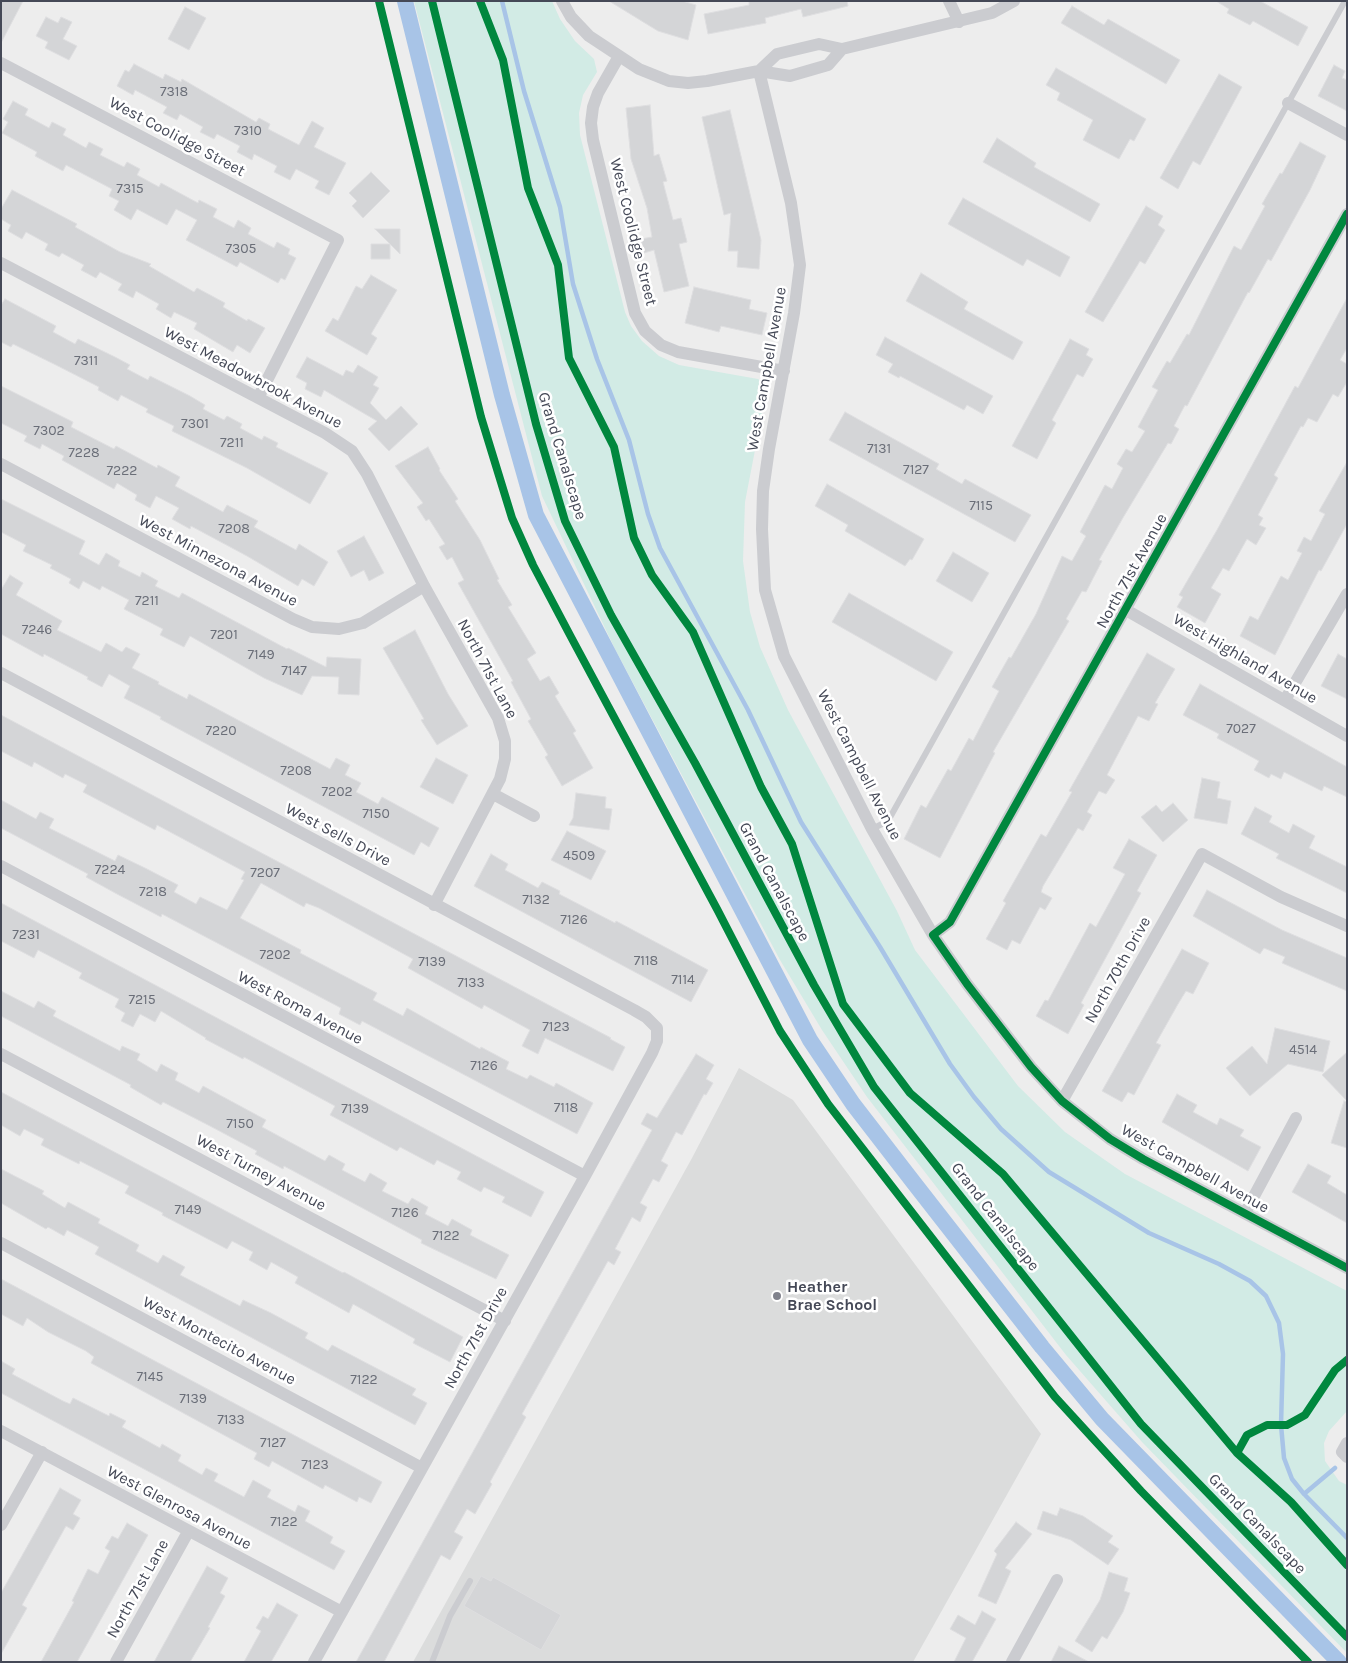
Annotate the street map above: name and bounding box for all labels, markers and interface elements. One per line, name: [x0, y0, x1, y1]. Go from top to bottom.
house number: 7318: [160, 84, 188, 100]
street label: West Coolidge Street: [106, 93, 248, 181]
house number: 7310: [234, 123, 262, 139]
street label: West Coolidge Street: [605, 156, 661, 308]
house number: 7315: [116, 181, 144, 197]
house number: 7305: [225, 241, 257, 257]
street label: West Campbell Avenue: [743, 285, 791, 453]
street label: West Meadowbrook Avenue: [161, 323, 345, 433]
house number: 7311: [74, 353, 98, 369]
street label: Grand Canalscape: [533, 390, 591, 522]
house number: 7301: [181, 416, 209, 432]
house number: 7302: [33, 423, 65, 439]
house number: 7211: [220, 435, 244, 451]
house number: 7131: [867, 441, 891, 457]
house number: 7228: [68, 445, 100, 461]
house number: 7127: [903, 462, 929, 478]
house number: 7222: [107, 463, 137, 479]
house number: 7115: [969, 498, 993, 514]
street label: North 71st Avenue: [1092, 510, 1172, 632]
street label: West Minnezona Avenue: [135, 511, 301, 611]
house number: 7208: [218, 521, 250, 537]
house number: 7211: [135, 593, 159, 609]
street label: West Highland Avenue: [1170, 610, 1320, 708]
street label: North 71st Lane: [453, 616, 521, 722]
house number: 7246: [22, 622, 52, 638]
house number: 7201: [210, 627, 238, 643]
house number: 7149: [247, 647, 275, 663]
house number: 7147: [281, 663, 307, 679]
street label: West Campbell Avenue: [813, 687, 905, 843]
house number: 7027: [1226, 721, 1256, 737]
house number: 7220: [205, 723, 237, 739]
house number: 7208: [280, 763, 312, 779]
house number: 7202: [321, 784, 353, 800]
street label: West Sells Drive: [282, 799, 394, 871]
house number: 7150: [362, 806, 390, 822]
street label: Grand Canalscape: [734, 819, 814, 945]
house number: 4509: [563, 848, 595, 864]
house number: 7224: [95, 862, 125, 878]
house number: 7207: [250, 865, 280, 881]
house number: 7218: [139, 884, 167, 900]
house number: 7132: [522, 892, 550, 908]
house number: 7126: [560, 912, 588, 928]
street label: North 70th Drive: [1081, 913, 1155, 1027]
house number: 7231: [12, 927, 40, 943]
house number: 7202: [259, 947, 291, 963]
house number: 7118: [634, 953, 658, 969]
house number: 7139: [418, 954, 446, 970]
street label: West Roma Avenue: [234, 967, 366, 1049]
house number: 7114: [671, 972, 695, 988]
house number: 7133: [457, 975, 485, 991]
house number: 7215: [128, 992, 156, 1008]
house number: 7123: [542, 1019, 570, 1035]
house number: 4514: [1289, 1042, 1317, 1058]
house number: 7126: [470, 1058, 498, 1074]
house number: 7118: [554, 1100, 578, 1116]
house number: 7139: [341, 1101, 369, 1117]
house number: 7150: [226, 1116, 254, 1132]
street label: West Campbell Avenue: [1118, 1120, 1272, 1218]
street label: West Turney Avenue: [193, 1131, 329, 1215]
street label: Grand Canalscape: [947, 1159, 1043, 1275]
house number: 7149: [174, 1202, 202, 1218]
house number: 7126: [391, 1205, 419, 1221]
house number: 7122: [432, 1228, 460, 1244]
place label: Heather Brae School: [787, 1277, 877, 1315]
street label: North 71st Drive: [440, 1284, 512, 1392]
marker: Heather Brae School: [771, 1290, 783, 1302]
street label: West Montecito Avenue: [139, 1292, 299, 1390]
house number: 7145: [137, 1369, 163, 1385]
house number: 7122: [350, 1372, 378, 1388]
house number: 7139: [179, 1391, 207, 1407]
house number: 7133: [217, 1412, 245, 1428]
house number: 7127: [260, 1435, 286, 1451]
house number: 7123: [301, 1457, 329, 1473]
street label: West Glenrosa Avenue: [103, 1462, 255, 1554]
street label: Grand Canalscape: [1204, 1470, 1310, 1578]
house number: 7122: [270, 1514, 298, 1530]
street label: North 71st Lane: [103, 1536, 173, 1642]

